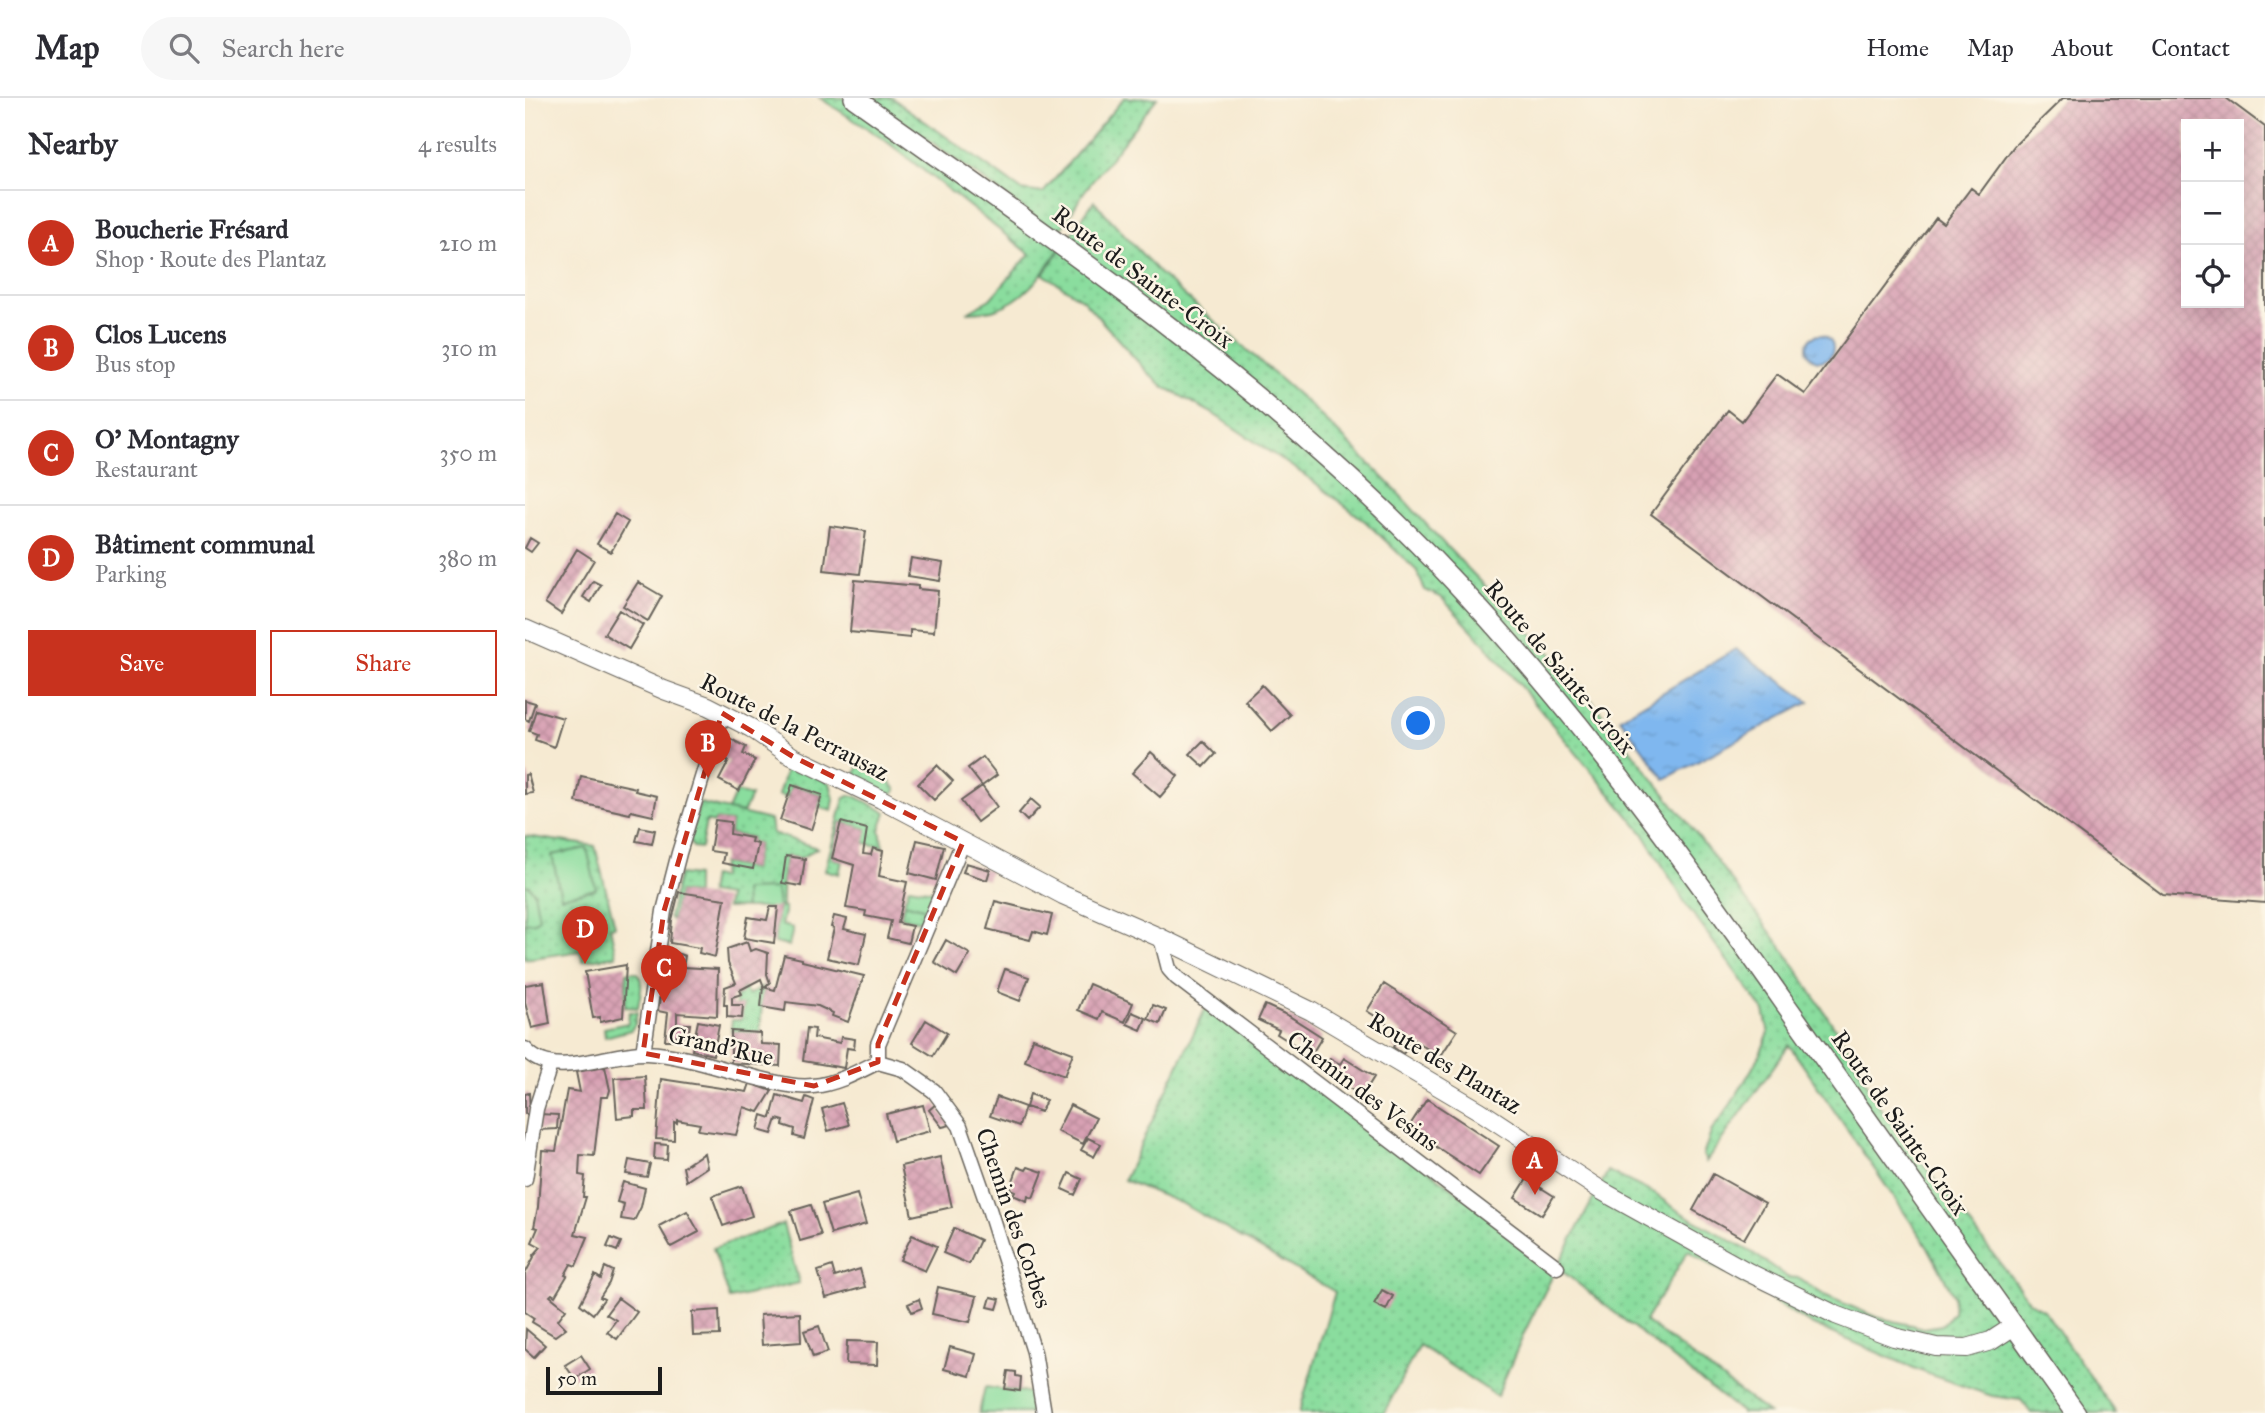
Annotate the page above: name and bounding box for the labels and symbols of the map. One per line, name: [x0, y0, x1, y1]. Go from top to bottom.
street label: Route de Sainte-Croix: [1046, 199, 1240, 355]
street label: Route de Sainte-Croix: [1478, 573, 1642, 761]
street label: Route de la Perrausaz: [695, 666, 895, 788]
your location: [1401, 706, 1435, 740]
pin: B: [685, 720, 731, 778]
pin: D: [562, 906, 608, 964]
pin: C: [641, 945, 687, 1003]
street label: Route des Plantaz: [1363, 1005, 1527, 1121]
street label: Grand'Rue: [665, 1019, 777, 1073]
street label: Chemin des Vesins: [1281, 1024, 1445, 1158]
street label: Route de Sainte-Croix: [1825, 1025, 1975, 1222]
street label: Chemin des Corbes: [969, 1124, 1059, 1312]
pin: A: [1512, 1137, 1558, 1195]
scale bar: [546, 1364, 661, 1396]

